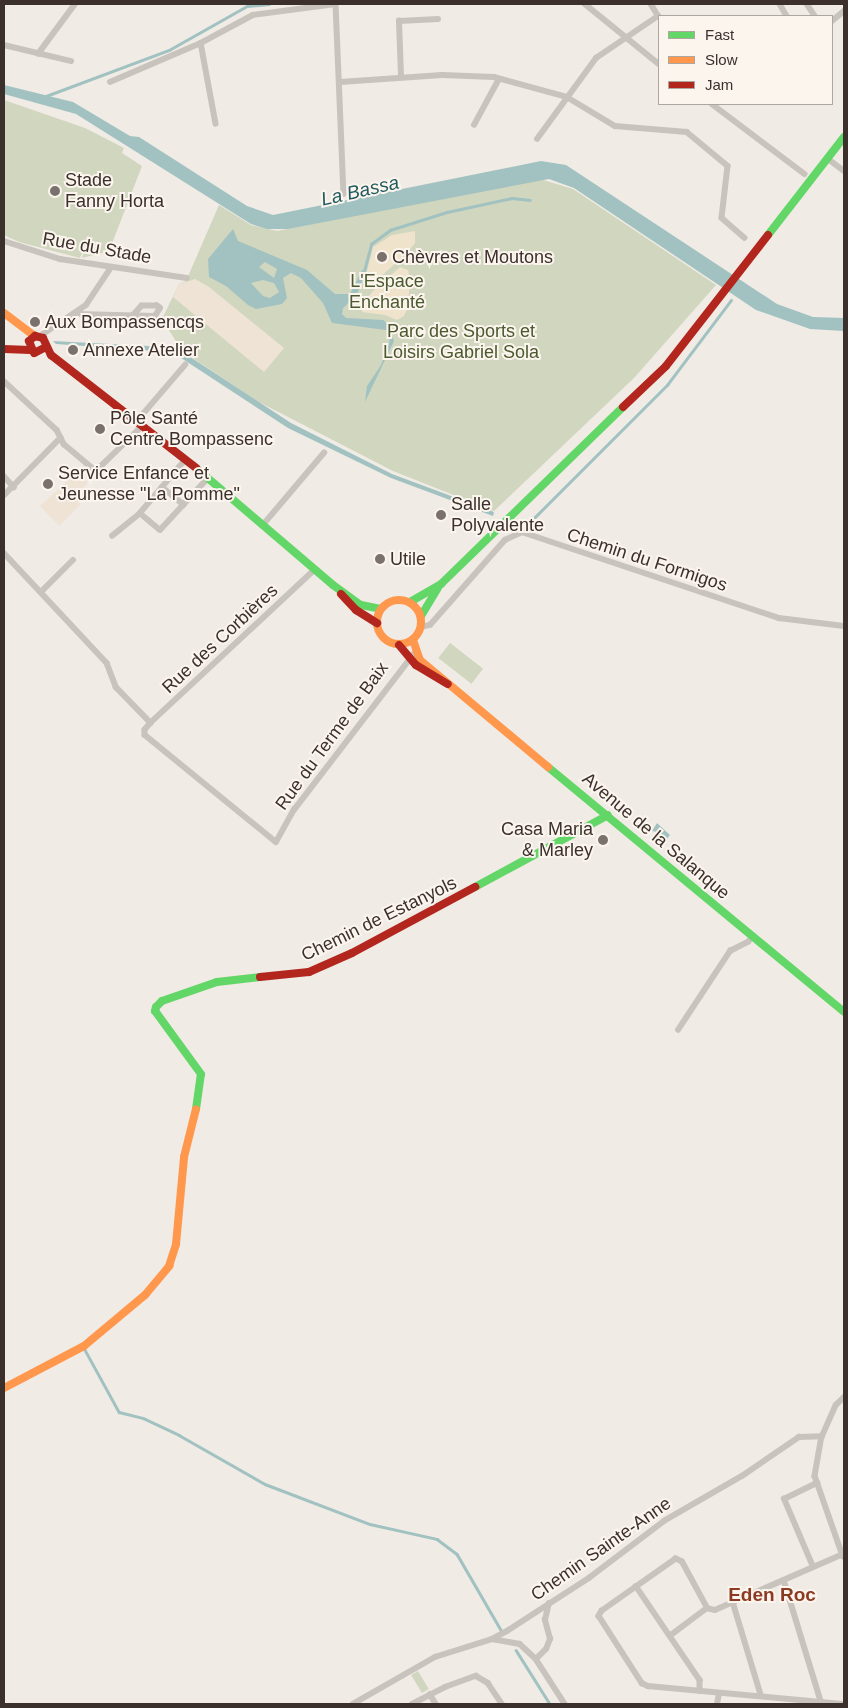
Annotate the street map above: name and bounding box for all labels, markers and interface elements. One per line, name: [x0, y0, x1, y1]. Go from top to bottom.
legend: [658, 15, 833, 105]
text: Fast: [705, 26, 734, 43]
text: Slow: [705, 51, 738, 68]
text: Jam: [705, 76, 733, 93]
place label: Stade Fanny Horta: [65, 170, 164, 212]
water label: La Bassa: [319, 171, 401, 211]
marker: Stade Fanny Horta: [49, 185, 61, 197]
street label: Rue du Stade: [41, 228, 153, 268]
place label: Chèvres et Moutons: [392, 246, 553, 268]
marker: Chèvres et Moutons: [376, 251, 388, 263]
park label: L'Espace Enchanté: [349, 271, 425, 314]
place label: Aux Bompassencqs: [45, 311, 204, 333]
marker: Aux Bompassencqs: [29, 316, 41, 328]
park label: Parc des Sports et Loisirs Gabriel Sola: [383, 321, 539, 364]
place label: Annexe Atelier: [83, 339, 200, 361]
marker: Annexe Atelier: [67, 344, 79, 356]
place label: Pôle Santé Centre Bompassenc: [110, 408, 273, 450]
marker: Pôle Santé Centre Bompassenc: [94, 423, 106, 435]
place label: Service Enfance et Jeunesse "La Pomme": [58, 463, 240, 506]
marker: Service Enfance et Jeunesse "La Pomme": [42, 478, 54, 490]
place label: Salle Polyvalente: [451, 494, 544, 536]
marker: Salle Polyvalente: [435, 509, 447, 521]
street label: Chemin du Formigos: [564, 524, 730, 596]
place label: Utile: [390, 548, 426, 570]
marker: Utile: [374, 553, 386, 565]
street label: Rue des Corbières: [158, 580, 282, 698]
street label: Rue du Terme de Baix: [271, 658, 393, 814]
street label: Avenue de la Salanque: [578, 768, 734, 904]
place label: Casa Maria & Marley: [501, 819, 593, 862]
marker: Casa Maria & Marley: [597, 834, 609, 846]
street label: Chemin de Estanyols: [298, 872, 460, 966]
street label: Chemin Sainte-Anne: [527, 1493, 675, 1605]
district label: Eden Roc: [728, 1584, 816, 1606]

